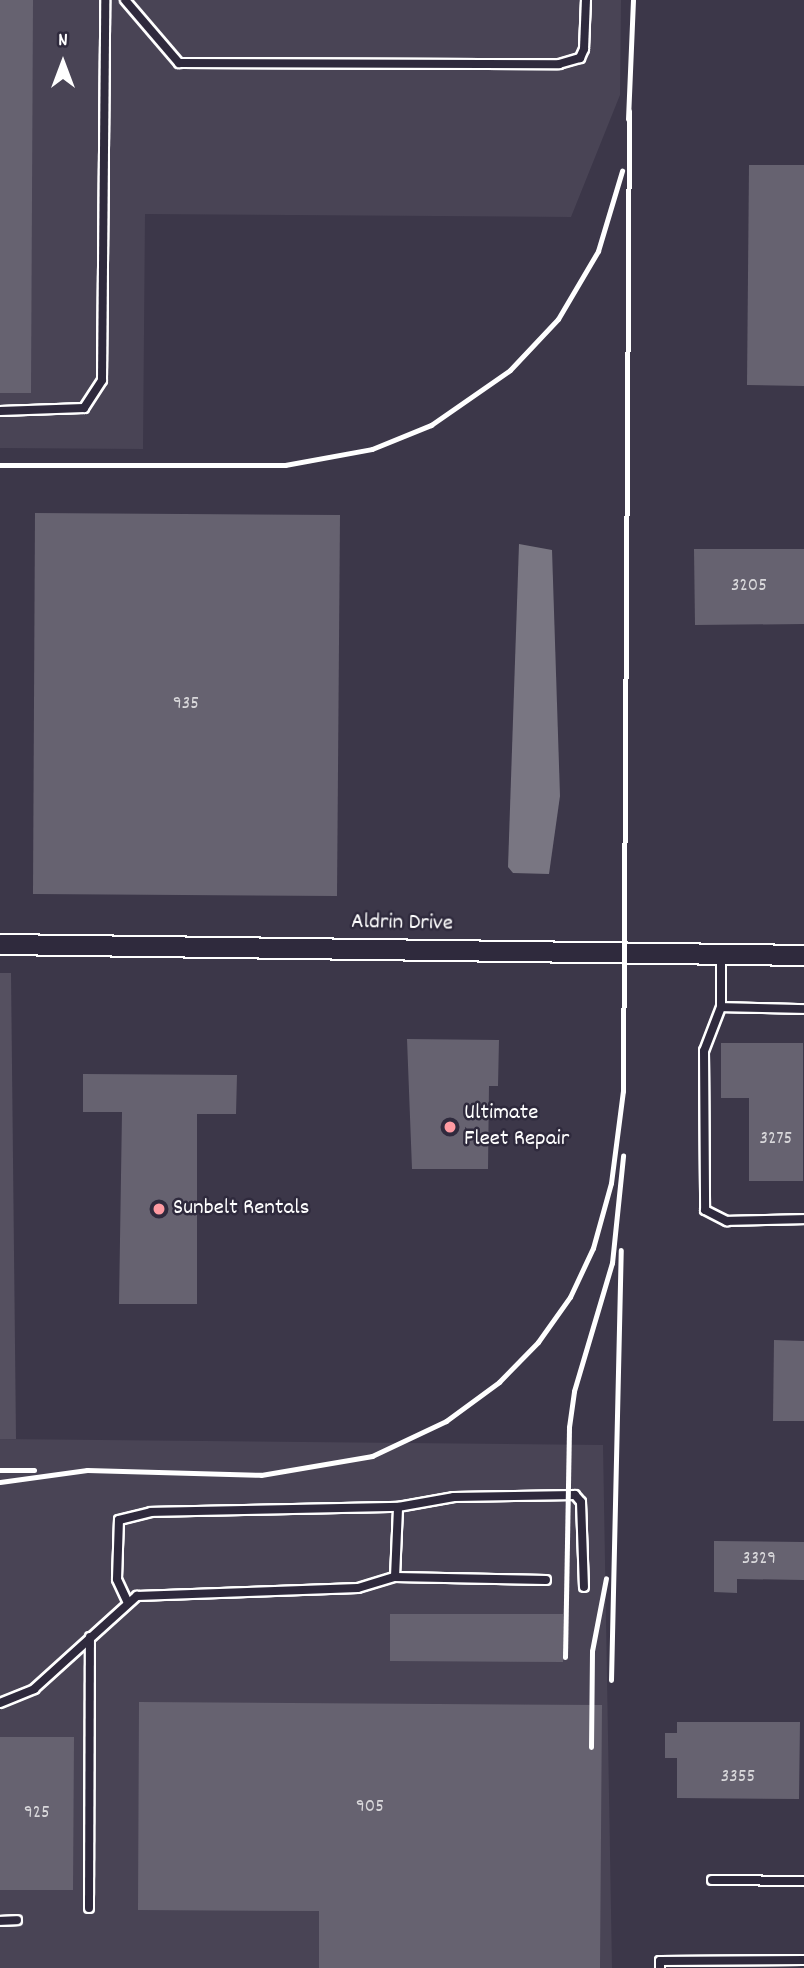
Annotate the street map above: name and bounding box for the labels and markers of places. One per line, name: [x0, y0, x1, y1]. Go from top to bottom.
place label: Ultimate Fleet Repair: [464, 1100, 569, 1154]
marker: Ultimate Fleet Repair: [442, 1119, 458, 1135]
place label: Sunbelt Rentals: [173, 1195, 309, 1223]
marker: Sunbelt Rentals: [151, 1201, 167, 1217]

